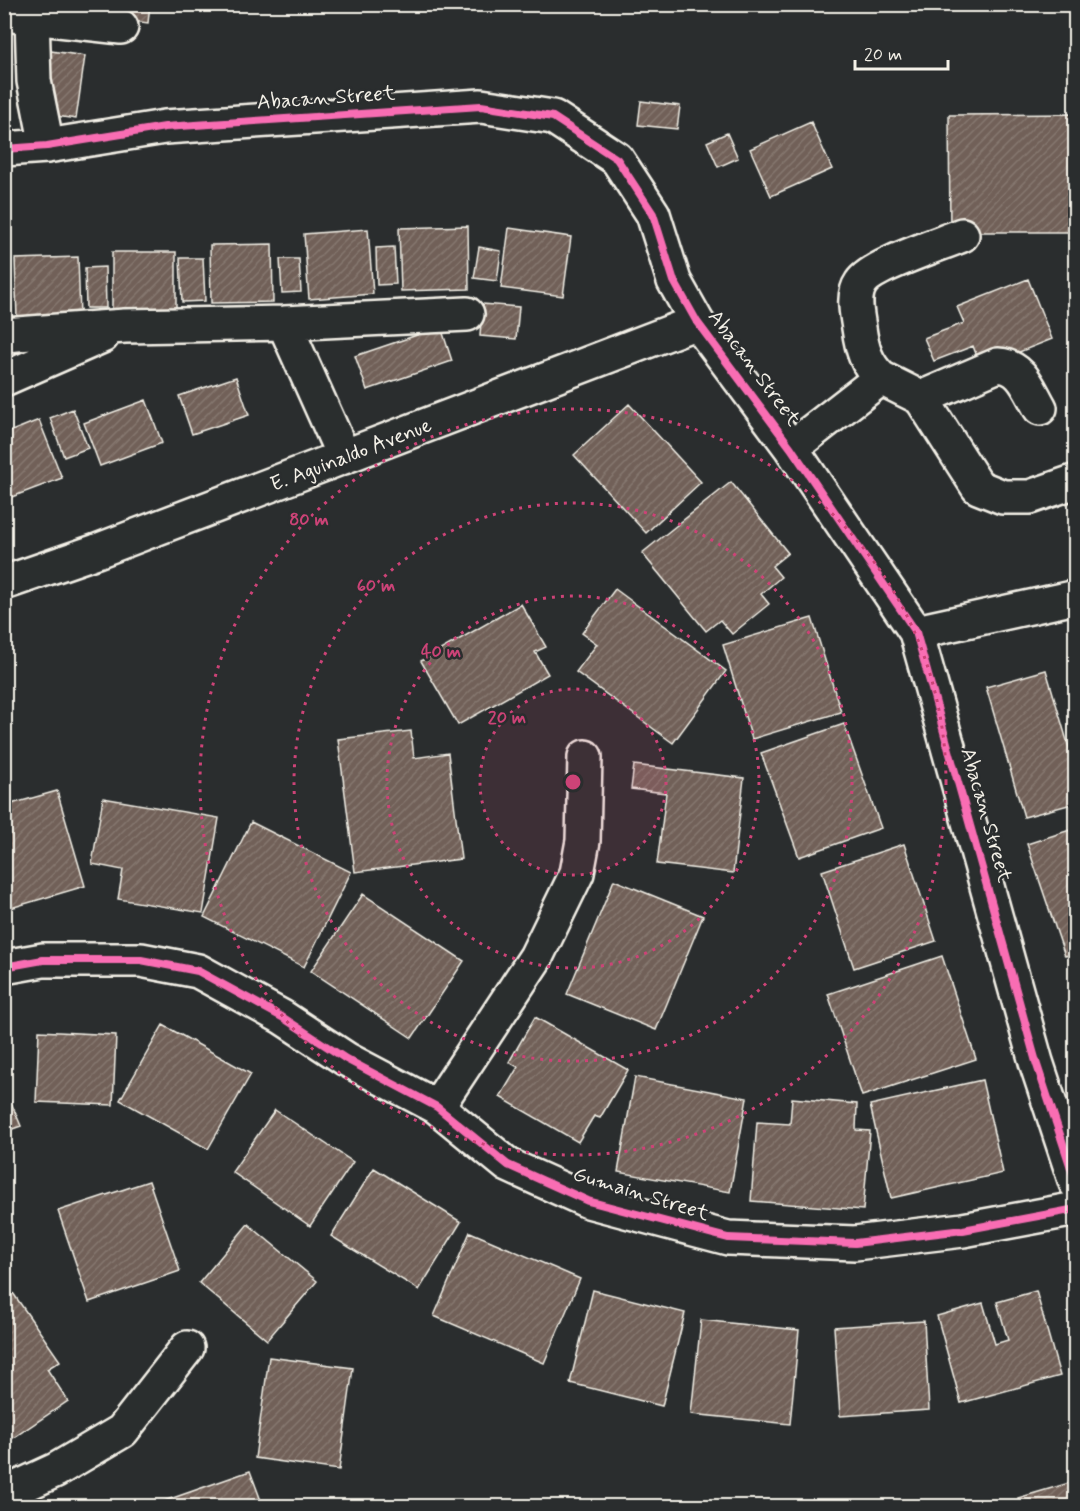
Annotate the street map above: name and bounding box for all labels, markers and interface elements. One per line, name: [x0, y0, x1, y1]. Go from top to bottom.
scale bar: [855, 33, 948, 71]
text: 20 m: [864, 43, 902, 67]
street label: Abacan Street: [256, 79, 397, 117]
street label: Abacan Street: [701, 304, 807, 432]
street label: E. Aguinaldo Avenue: [266, 411, 436, 499]
text: 80 m: [289, 508, 329, 532]
text: 60 m: [357, 574, 395, 598]
text: 40 m: [421, 640, 461, 664]
text: 20 m: [488, 706, 526, 730]
street label: Abacan Street: [953, 744, 1019, 886]
centre of rings: [563, 772, 583, 792]
street label: Gumain Street: [570, 1160, 713, 1228]

